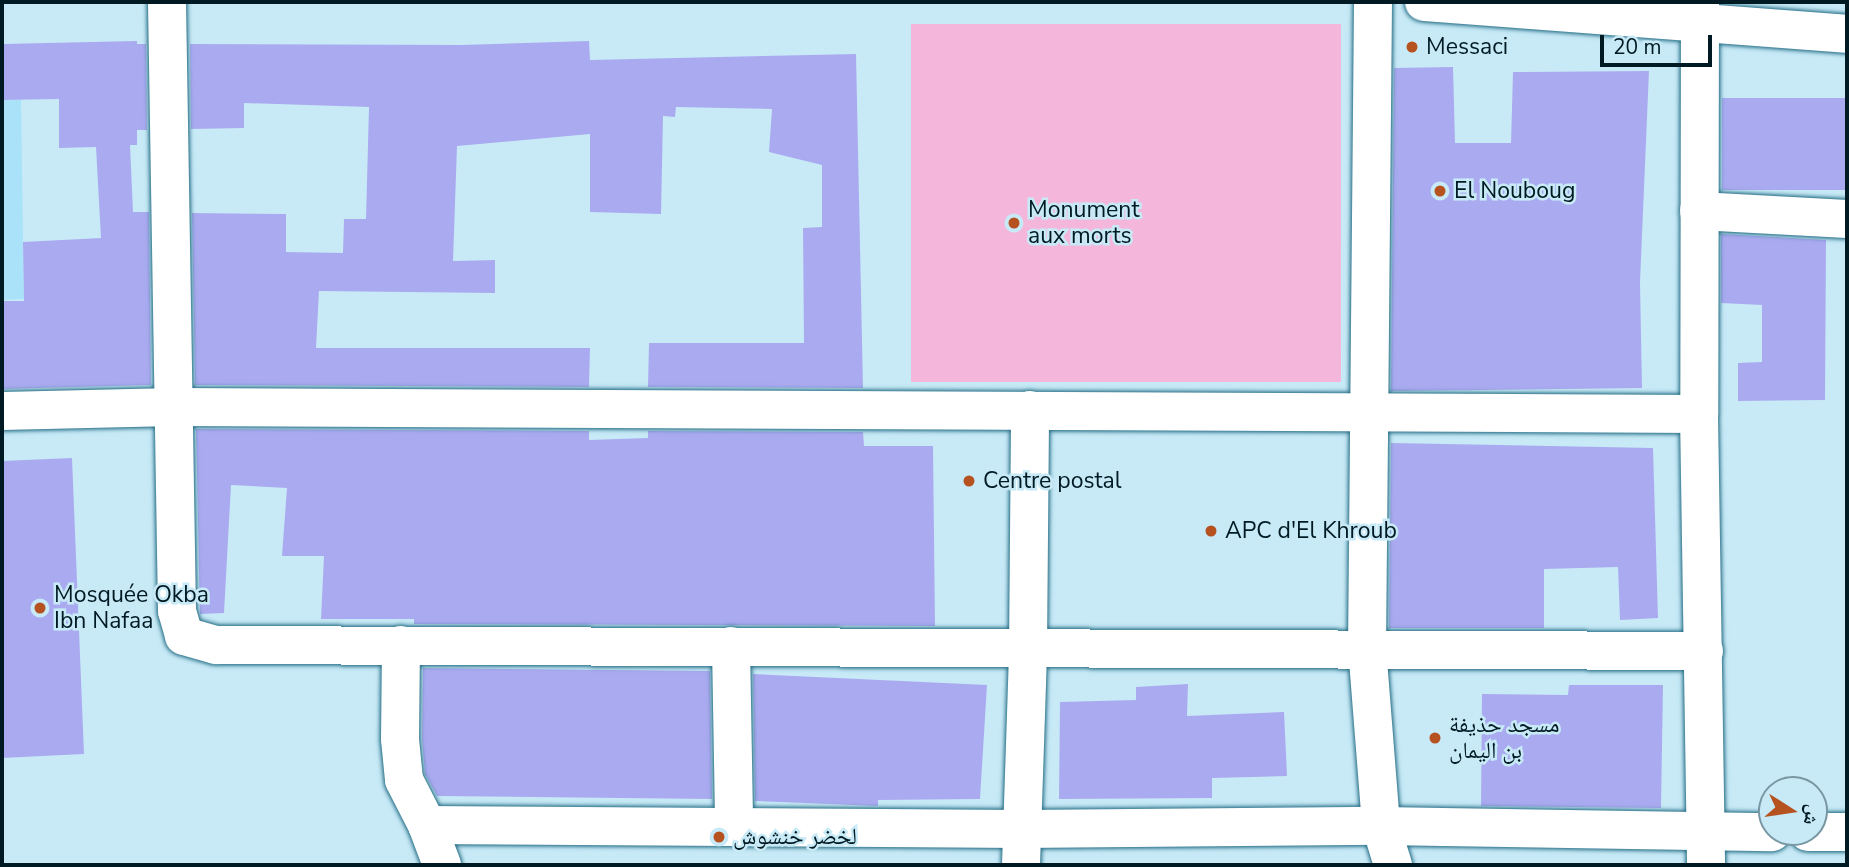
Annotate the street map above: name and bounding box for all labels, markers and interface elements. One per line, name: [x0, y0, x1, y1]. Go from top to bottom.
scale bar: [1604, 21, 1716, 65]
place label: Messaci: [1426, 33, 1508, 61]
text: 20 m: [1613, 33, 1662, 61]
marker: Messaci: [1404, 39, 1420, 55]
place label: El Nouboug: [1454, 177, 1575, 205]
marker: El Nouboug: [1432, 183, 1448, 199]
place label: Monument aux morts: [1028, 196, 1139, 250]
marker: Monument aux morts: [1006, 215, 1022, 231]
place label: Centre postal: [983, 467, 1121, 495]
marker: Centre postal: [961, 473, 977, 489]
place label: APC d'El Khroub: [1225, 517, 1397, 545]
marker: APC d'El Khroub: [1203, 523, 1219, 539]
place label: Mosquée Okba Ibn Nafaa: [54, 581, 209, 635]
marker: Mosquée Okba Ibn Nafaa: [32, 600, 48, 616]
place label: مسجد حذيفة بن اليمان: [1449, 711, 1560, 765]
marker: مسجد حذيفة بن اليمان: [1427, 730, 1443, 746]
north arrow: [1758, 776, 1828, 846]
text: ش: [1797, 802, 1826, 828]
place label: لخضر خنشوش: [733, 823, 857, 851]
marker: لخضر خنشوش: [711, 829, 727, 845]

